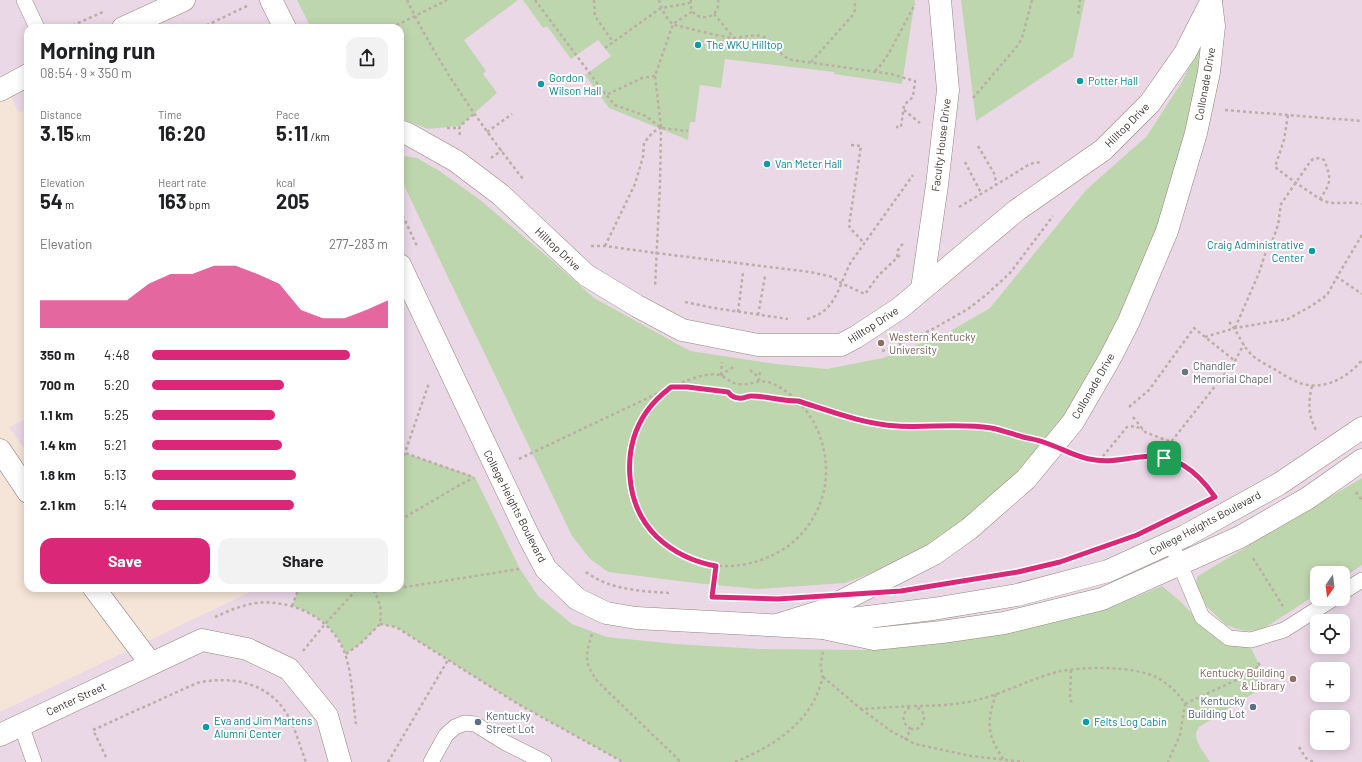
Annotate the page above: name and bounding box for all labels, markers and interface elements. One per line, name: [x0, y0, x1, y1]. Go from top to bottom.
text: Morning run: [40, 37, 155, 63]
button: share: [346, 37, 388, 79]
place label: The WKU Hilltop: [706, 38, 783, 51]
marker: The WKU Hilltop: [693, 40, 703, 50]
street label: Collonade Drive: [1192, 46, 1217, 121]
text: 08:54 · 9 × 350 m: [40, 65, 132, 81]
place label: Gordon Wilson Hall: [549, 71, 601, 97]
place label: Potter Hall: [1088, 74, 1138, 87]
marker: Potter Hall: [1075, 76, 1085, 86]
marker: Gordon Wilson Hall: [536, 79, 546, 89]
street label: Faculty House Drive: [928, 97, 953, 192]
street label: Hilltop Drive: [1102, 100, 1152, 150]
text: Distance: [40, 108, 82, 121]
text: Time: [158, 108, 182, 121]
text: Pace: [276, 108, 300, 121]
text: 3.15: [40, 121, 74, 145]
text: 16:20: [158, 121, 206, 145]
text: 5:11: [276, 121, 308, 145]
text: km: [74, 130, 91, 143]
text: /km: [308, 130, 330, 143]
place label: Van Meter Hall: [775, 157, 842, 170]
marker: Van Meter Hall: [762, 159, 772, 169]
text: Elevation: [40, 176, 84, 189]
text: Heart rate: [158, 176, 206, 189]
text: kcal: [276, 176, 295, 189]
text: 54: [40, 189, 63, 213]
text: 163: [158, 189, 187, 213]
text: 205: [276, 189, 309, 213]
text: m: [63, 198, 74, 211]
text: bpm: [187, 198, 210, 211]
street label: Hilltop Drive: [533, 224, 584, 273]
text: Elevation: [40, 236, 92, 252]
text: 277–283 m: [329, 236, 388, 252]
place label: Craig Administrative Center: [1207, 238, 1304, 264]
marker: Craig Administrative Center: [1307, 246, 1317, 256]
street label: Hilltop Drive: [845, 303, 901, 346]
place label: Western Kentucky University: [889, 330, 976, 356]
marker: Western Kentucky University: [876, 338, 886, 348]
text: 350 m: [40, 347, 75, 363]
text: 4:48: [104, 347, 130, 363]
street label: Collonade Drive: [1068, 350, 1117, 421]
place label: Chandler Memorial Chapel: [1193, 359, 1272, 385]
marker: Chandler Memorial Chapel: [1180, 367, 1190, 377]
text: 700 m: [40, 377, 75, 393]
text: 5:20: [104, 377, 129, 393]
text: 1.1 km: [40, 407, 73, 423]
text: 5:25: [104, 407, 129, 423]
text: 1.4 km: [40, 437, 76, 453]
text: 5:21: [104, 437, 126, 453]
pin: [1147, 441, 1181, 475]
street label: College Heights Boulevard: [481, 447, 549, 564]
icon: arrive: [1153, 447, 1175, 469]
text: 1.8 km: [40, 467, 76, 483]
text: 5:13: [104, 467, 126, 483]
street label: College Heights Boulevard: [1147, 488, 1263, 558]
text: 2.1 km: [40, 497, 76, 513]
text: 5:14: [104, 497, 127, 513]
button: Save: [40, 538, 210, 584]
button: Share: [218, 538, 388, 584]
north arrow: [1310, 566, 1350, 606]
map controls: [1310, 566, 1350, 750]
button: locate: [1310, 614, 1350, 654]
button: +: [1310, 662, 1350, 702]
place label: Kentucky Building & Library: [1200, 666, 1285, 692]
marker: Kentucky Building & Library: [1288, 674, 1298, 684]
street label: Center Street: [44, 679, 108, 718]
place label: Kentucky Building Lot: [1188, 694, 1245, 720]
marker: Kentucky Building Lot: [1248, 702, 1258, 712]
place label: Kentucky Street Lot: [486, 709, 534, 735]
button: −: [1310, 710, 1350, 750]
place label: Eva and Jim Martens Alumni Center: [214, 714, 312, 740]
place label: Felts Log Cabin: [1094, 715, 1167, 728]
marker: Kentucky Street Lot: [473, 717, 483, 727]
marker: Felts Log Cabin: [1081, 717, 1091, 727]
marker: Eva and Jim Martens Alumni Center: [201, 722, 211, 732]

